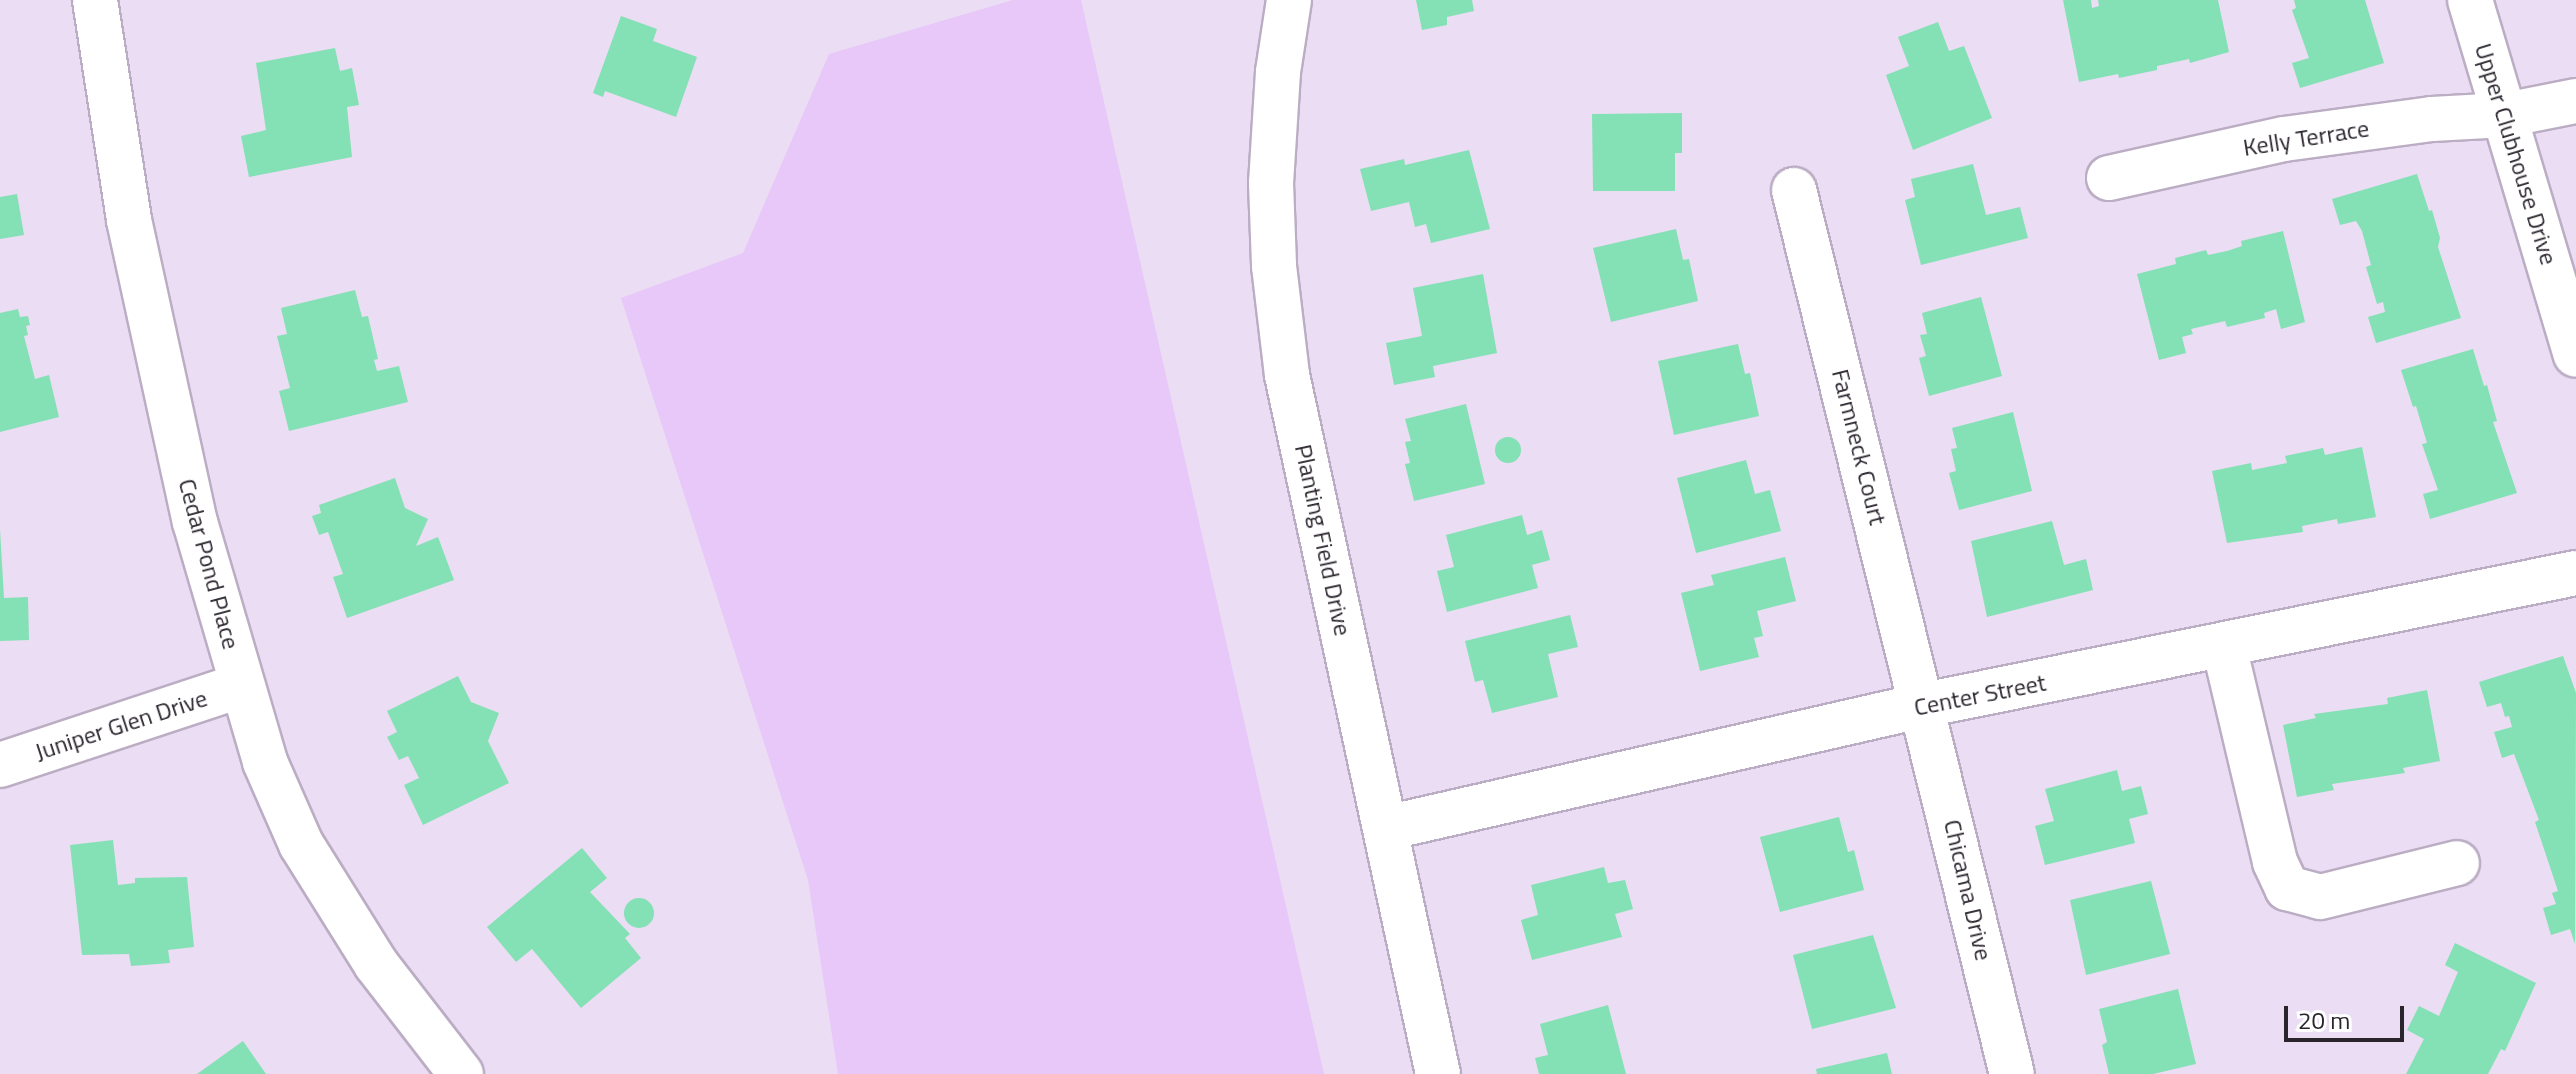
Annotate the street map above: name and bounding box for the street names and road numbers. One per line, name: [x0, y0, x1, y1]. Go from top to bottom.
street label: Upper Clubhouse Drive: [2469, 40, 2563, 268]
street label: Kelly Terrace: [2241, 114, 2371, 162]
street label: Farmneck Court: [1826, 366, 1892, 528]
street label: Planting Field Drive: [1289, 442, 1357, 638]
street label: Cedar Pond Place: [172, 476, 246, 652]
street label: Center Street: [1912, 668, 2048, 722]
street label: Juniper Glen Drive: [31, 684, 211, 766]
street label: Chicama Drive: [1938, 817, 1998, 963]

